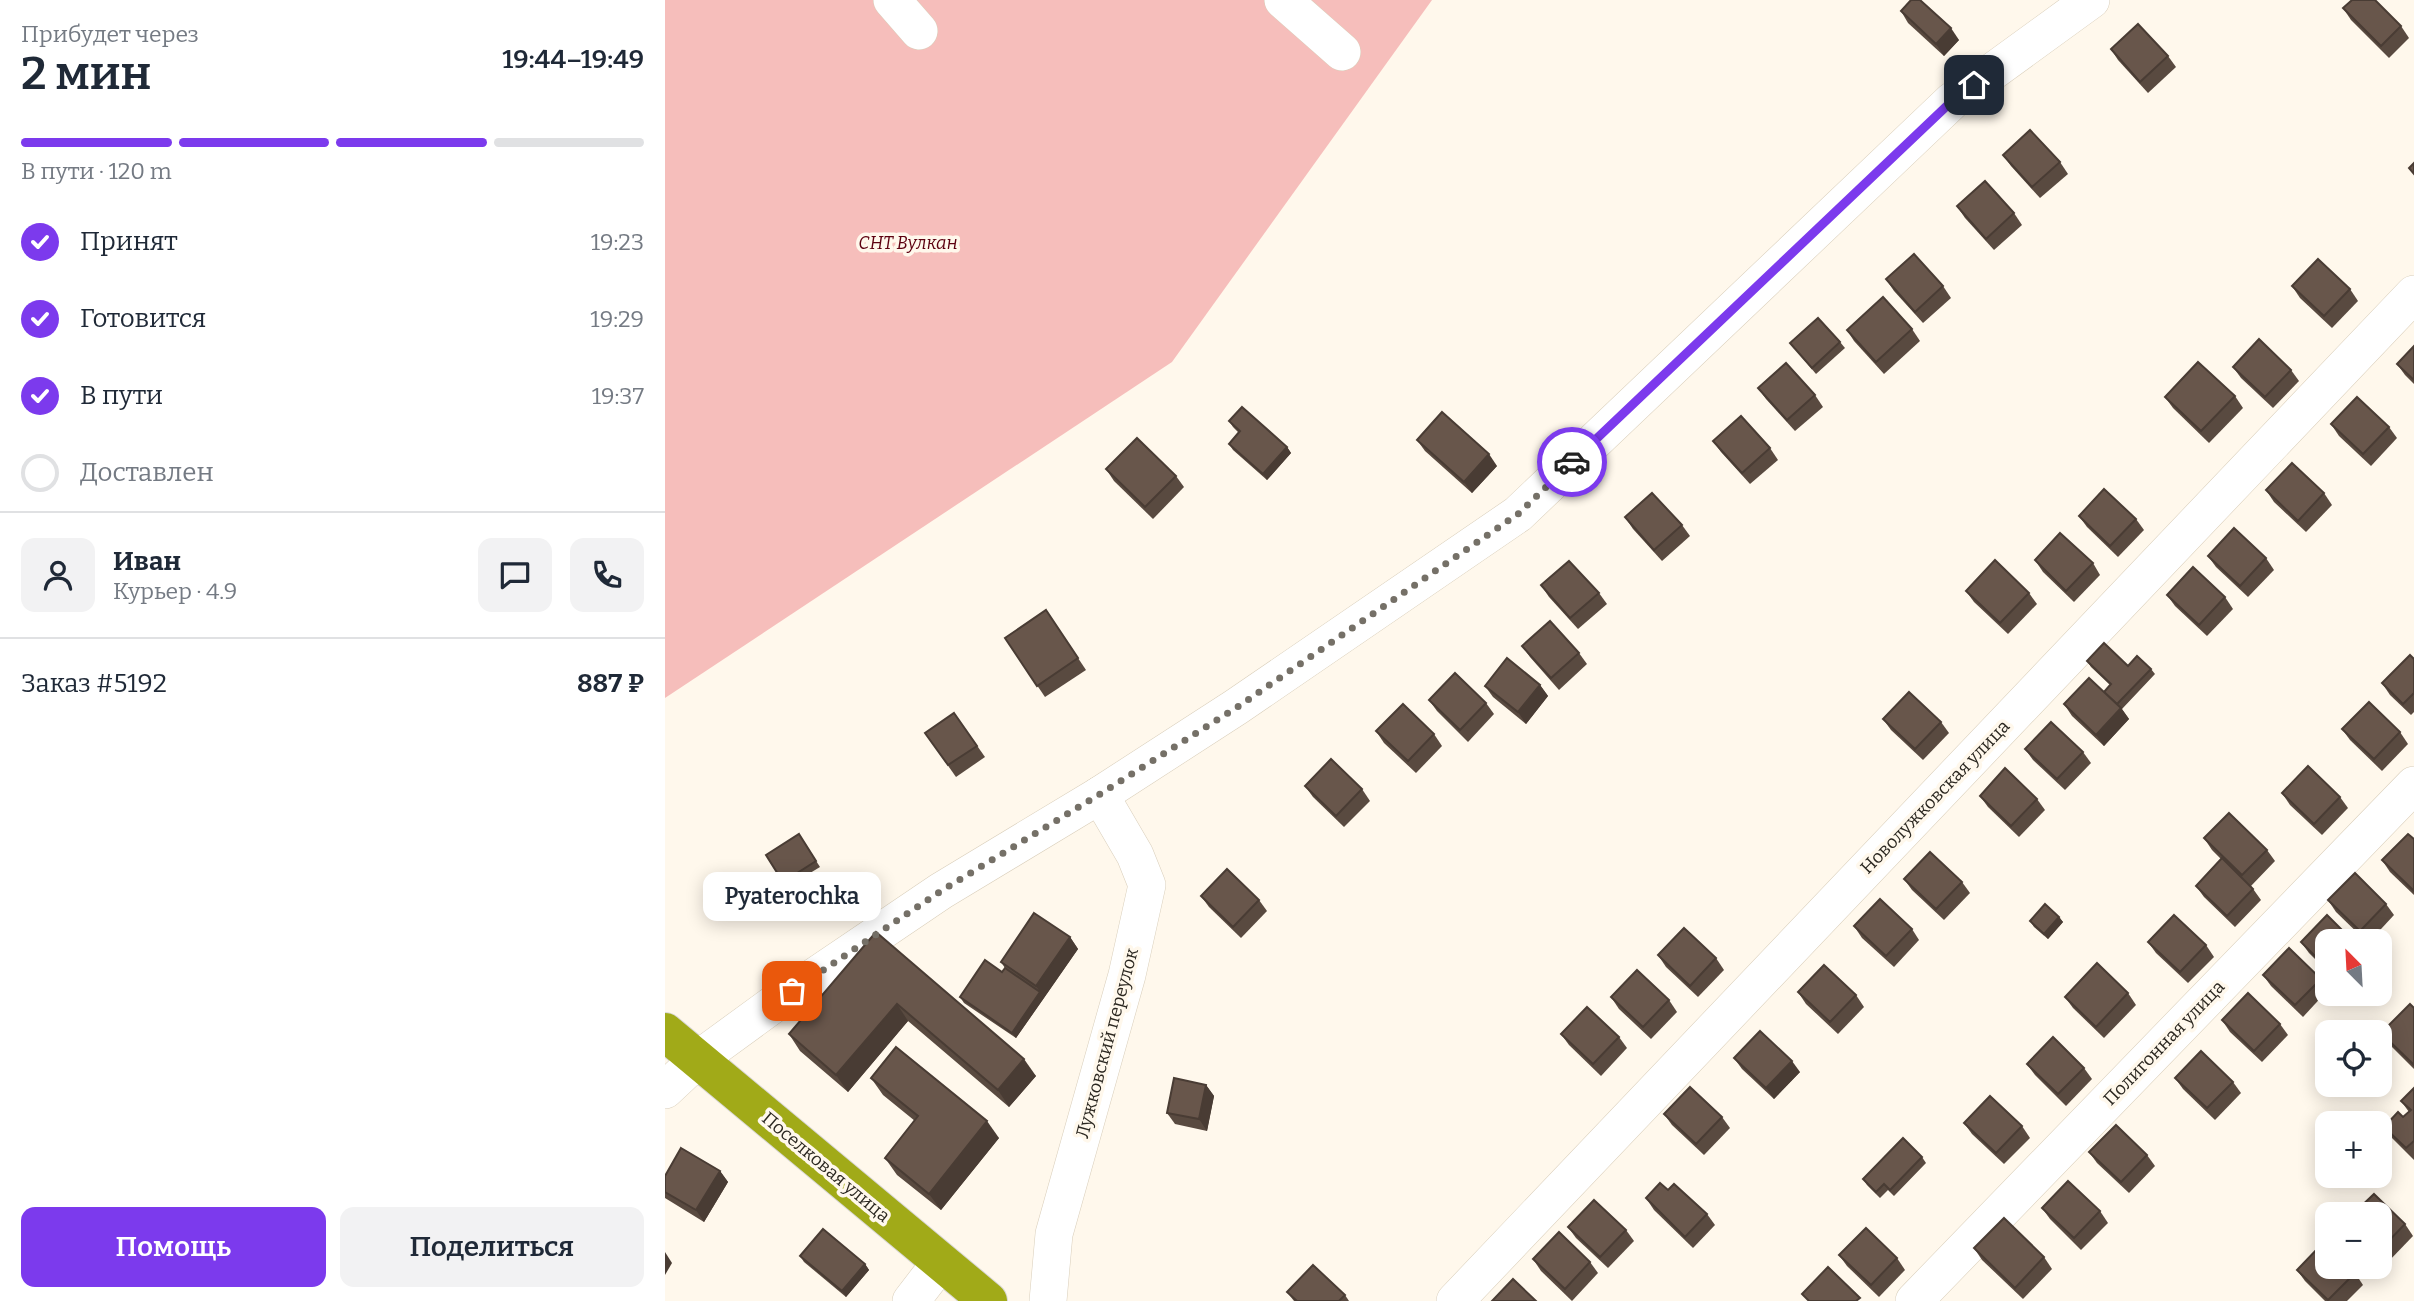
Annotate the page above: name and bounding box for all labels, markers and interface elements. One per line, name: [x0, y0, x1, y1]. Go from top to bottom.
text: Прибудет через: [21, 20, 199, 48]
text: 19:44–19:49: [502, 44, 644, 75]
text: 2 мин: [21, 46, 151, 101]
pin: [1944, 55, 2004, 115]
icon: home: [1955, 66, 1993, 104]
text: В пути · 120 m: [21, 157, 172, 185]
icon: check: [21, 223, 59, 261]
text: Принят: [80, 226, 178, 257]
text: 19:23: [591, 228, 644, 256]
park label: СНТ Вулкан: [858, 232, 958, 254]
icon: check: [21, 300, 59, 338]
text: Готовится: [80, 303, 206, 334]
text: 19:29: [590, 305, 644, 333]
icon: check: [21, 377, 59, 415]
text: В пути: [80, 380, 163, 411]
text: 19:37: [592, 382, 644, 410]
courier: [1537, 427, 1607, 497]
icon: car: [1553, 443, 1591, 481]
text: Доставлен: [80, 457, 214, 488]
button: person: [21, 538, 95, 612]
button: chat: [478, 538, 552, 612]
button: phone: [570, 538, 644, 612]
text: Иван: [113, 546, 181, 577]
text: Курьер · 4.9: [113, 577, 237, 605]
text: Заказ #5192: [21, 668, 167, 699]
text: 887 ₽: [577, 668, 644, 699]
street label: Новолужковская улица: [1856, 715, 2014, 879]
callout: Pyaterochka: [703, 872, 881, 921]
text: Pyaterochka: [724, 882, 860, 910]
north arrow: [2315, 929, 2392, 1006]
map controls: [2315, 929, 2392, 1279]
street label: Лужковский переулок: [1071, 945, 1143, 1140]
pin: [762, 961, 822, 1021]
icon: bag: [773, 972, 811, 1010]
street label: Полигонная улица: [2099, 976, 2229, 1110]
button: locate: [2315, 1020, 2392, 1097]
street label: Поселковая улица: [758, 1107, 894, 1227]
button: +: [2315, 1111, 2392, 1188]
button: −: [2315, 1202, 2392, 1279]
button: Помощь: [21, 1207, 326, 1287]
button: Поделиться: [340, 1207, 644, 1287]

